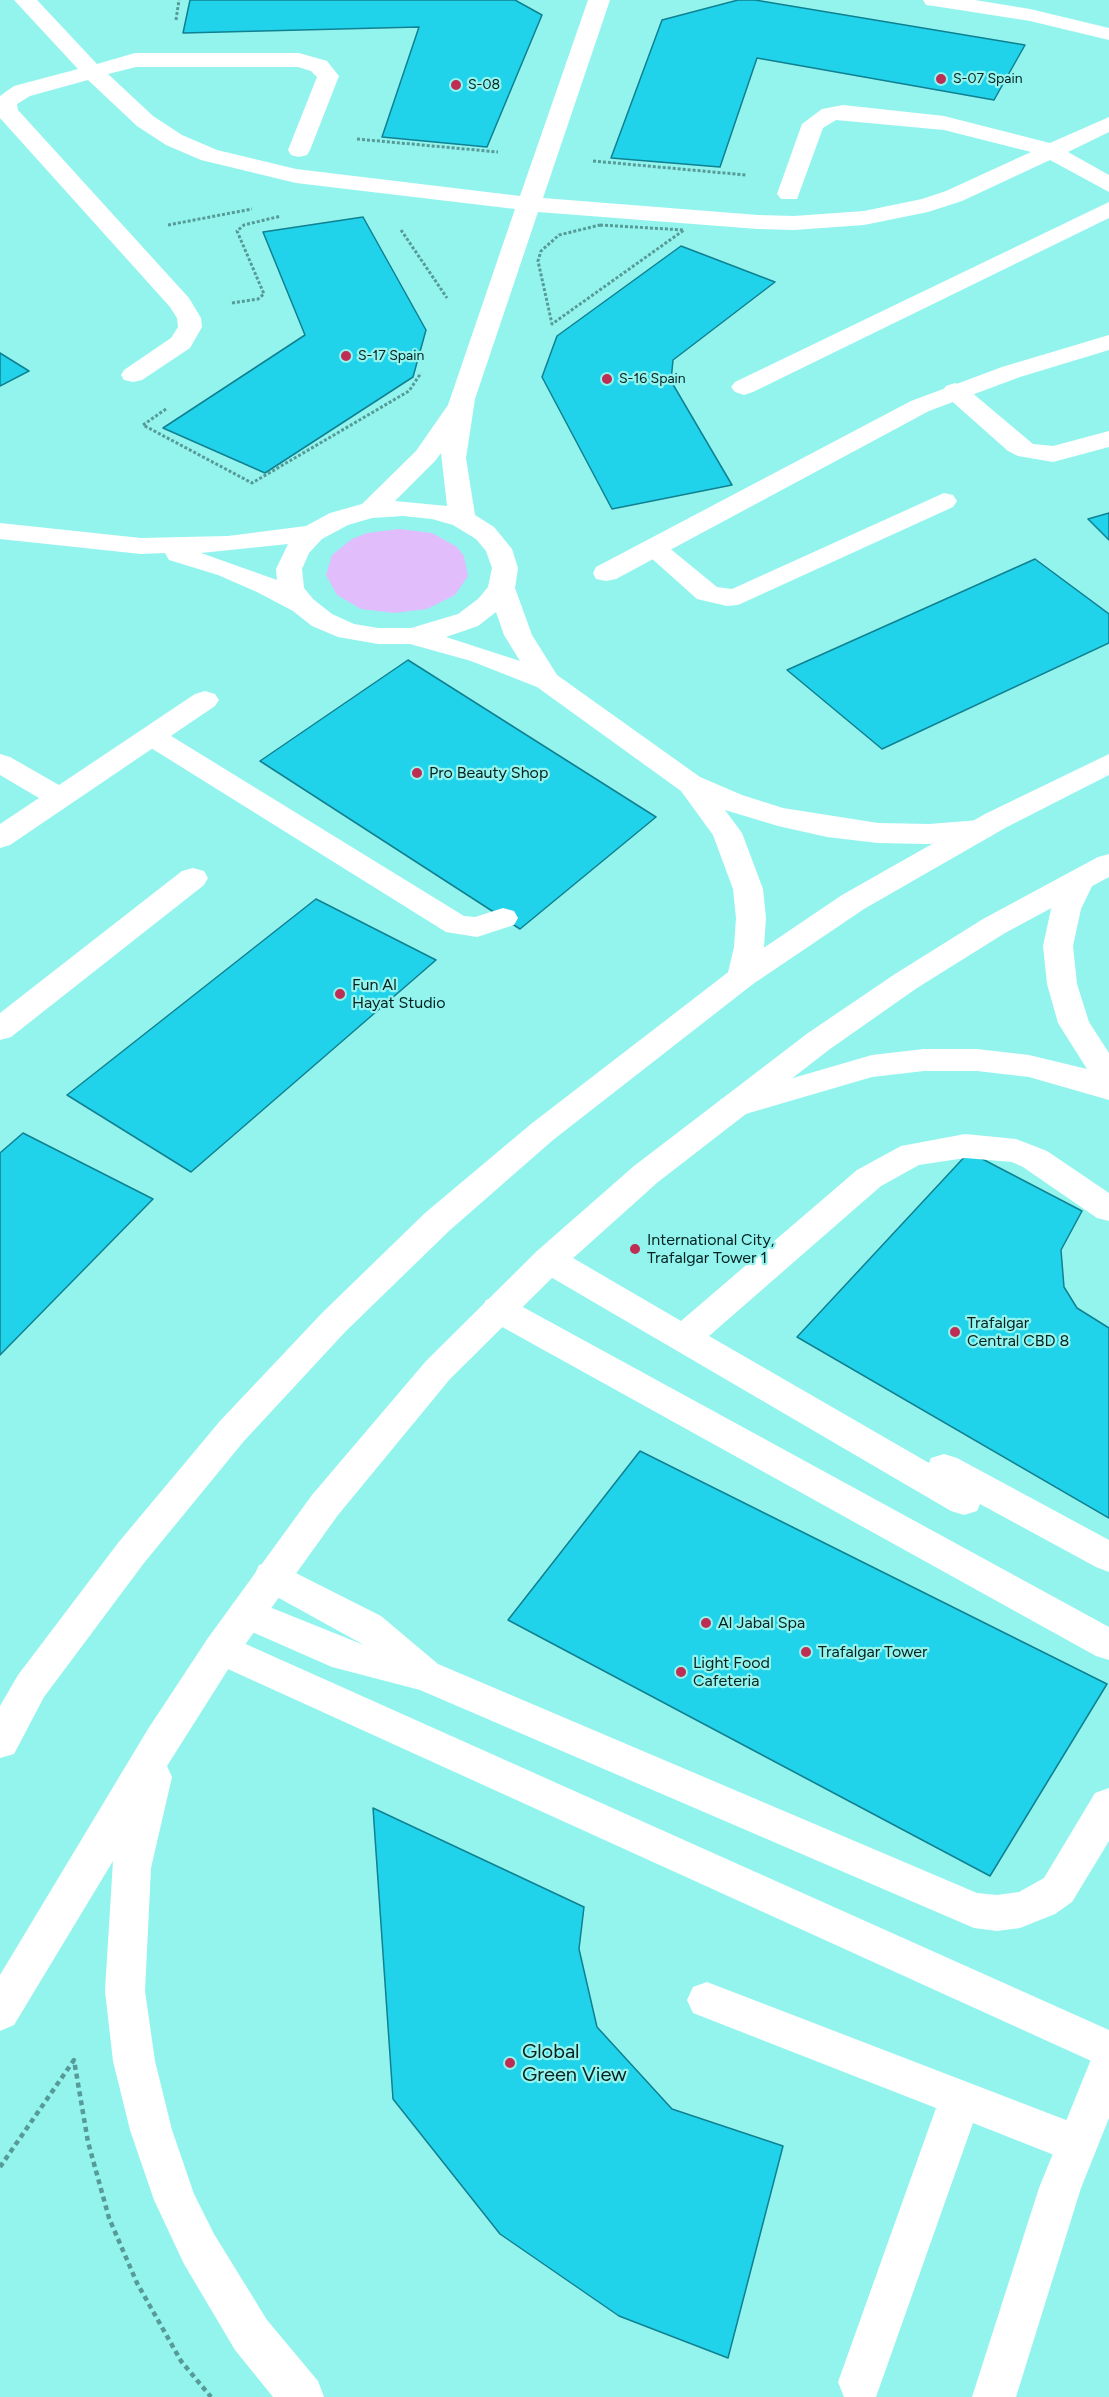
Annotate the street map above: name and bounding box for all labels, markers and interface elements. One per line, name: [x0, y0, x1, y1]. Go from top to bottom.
place label: S-07 Spain: [953, 71, 1022, 87]
marker: S-07 Spain: [934, 72, 948, 86]
place label: S-08: [468, 77, 500, 93]
marker: S-08: [449, 78, 463, 92]
place label: S-17 Spain: [358, 348, 424, 364]
marker: S-17 Spain: [339, 349, 353, 363]
place label: S-16 Spain: [619, 371, 686, 387]
marker: S-16 Spain: [600, 372, 614, 386]
place label: Pro Beauty Shop: [429, 763, 548, 783]
marker: Pro Beauty Shop: [410, 766, 424, 780]
place label: Fun Al Hayat Studio: [352, 975, 446, 1013]
marker: Fun Al Hayat Studio: [333, 987, 347, 1001]
place label: International City, Trafalgar Tower 1: [647, 1230, 774, 1268]
marker: International City, Trafalgar Tower 1: [628, 1242, 642, 1256]
place label: Trafalgar Central CBD 8: [967, 1313, 1069, 1351]
marker: Trafalgar Central CBD 8: [948, 1325, 962, 1339]
place label: Al Jabal Spa: [718, 1613, 805, 1633]
marker: Al Jabal Spa: [699, 1616, 713, 1630]
place label: Trafalgar Tower: [818, 1642, 928, 1662]
marker: Trafalgar Tower: [799, 1645, 813, 1659]
place label: Light Food Cafeteria: [693, 1653, 770, 1691]
marker: Light Food Cafeteria: [674, 1665, 688, 1679]
place label: Global Green View: [522, 2040, 627, 2087]
marker: Global Green View: [503, 2056, 517, 2070]

